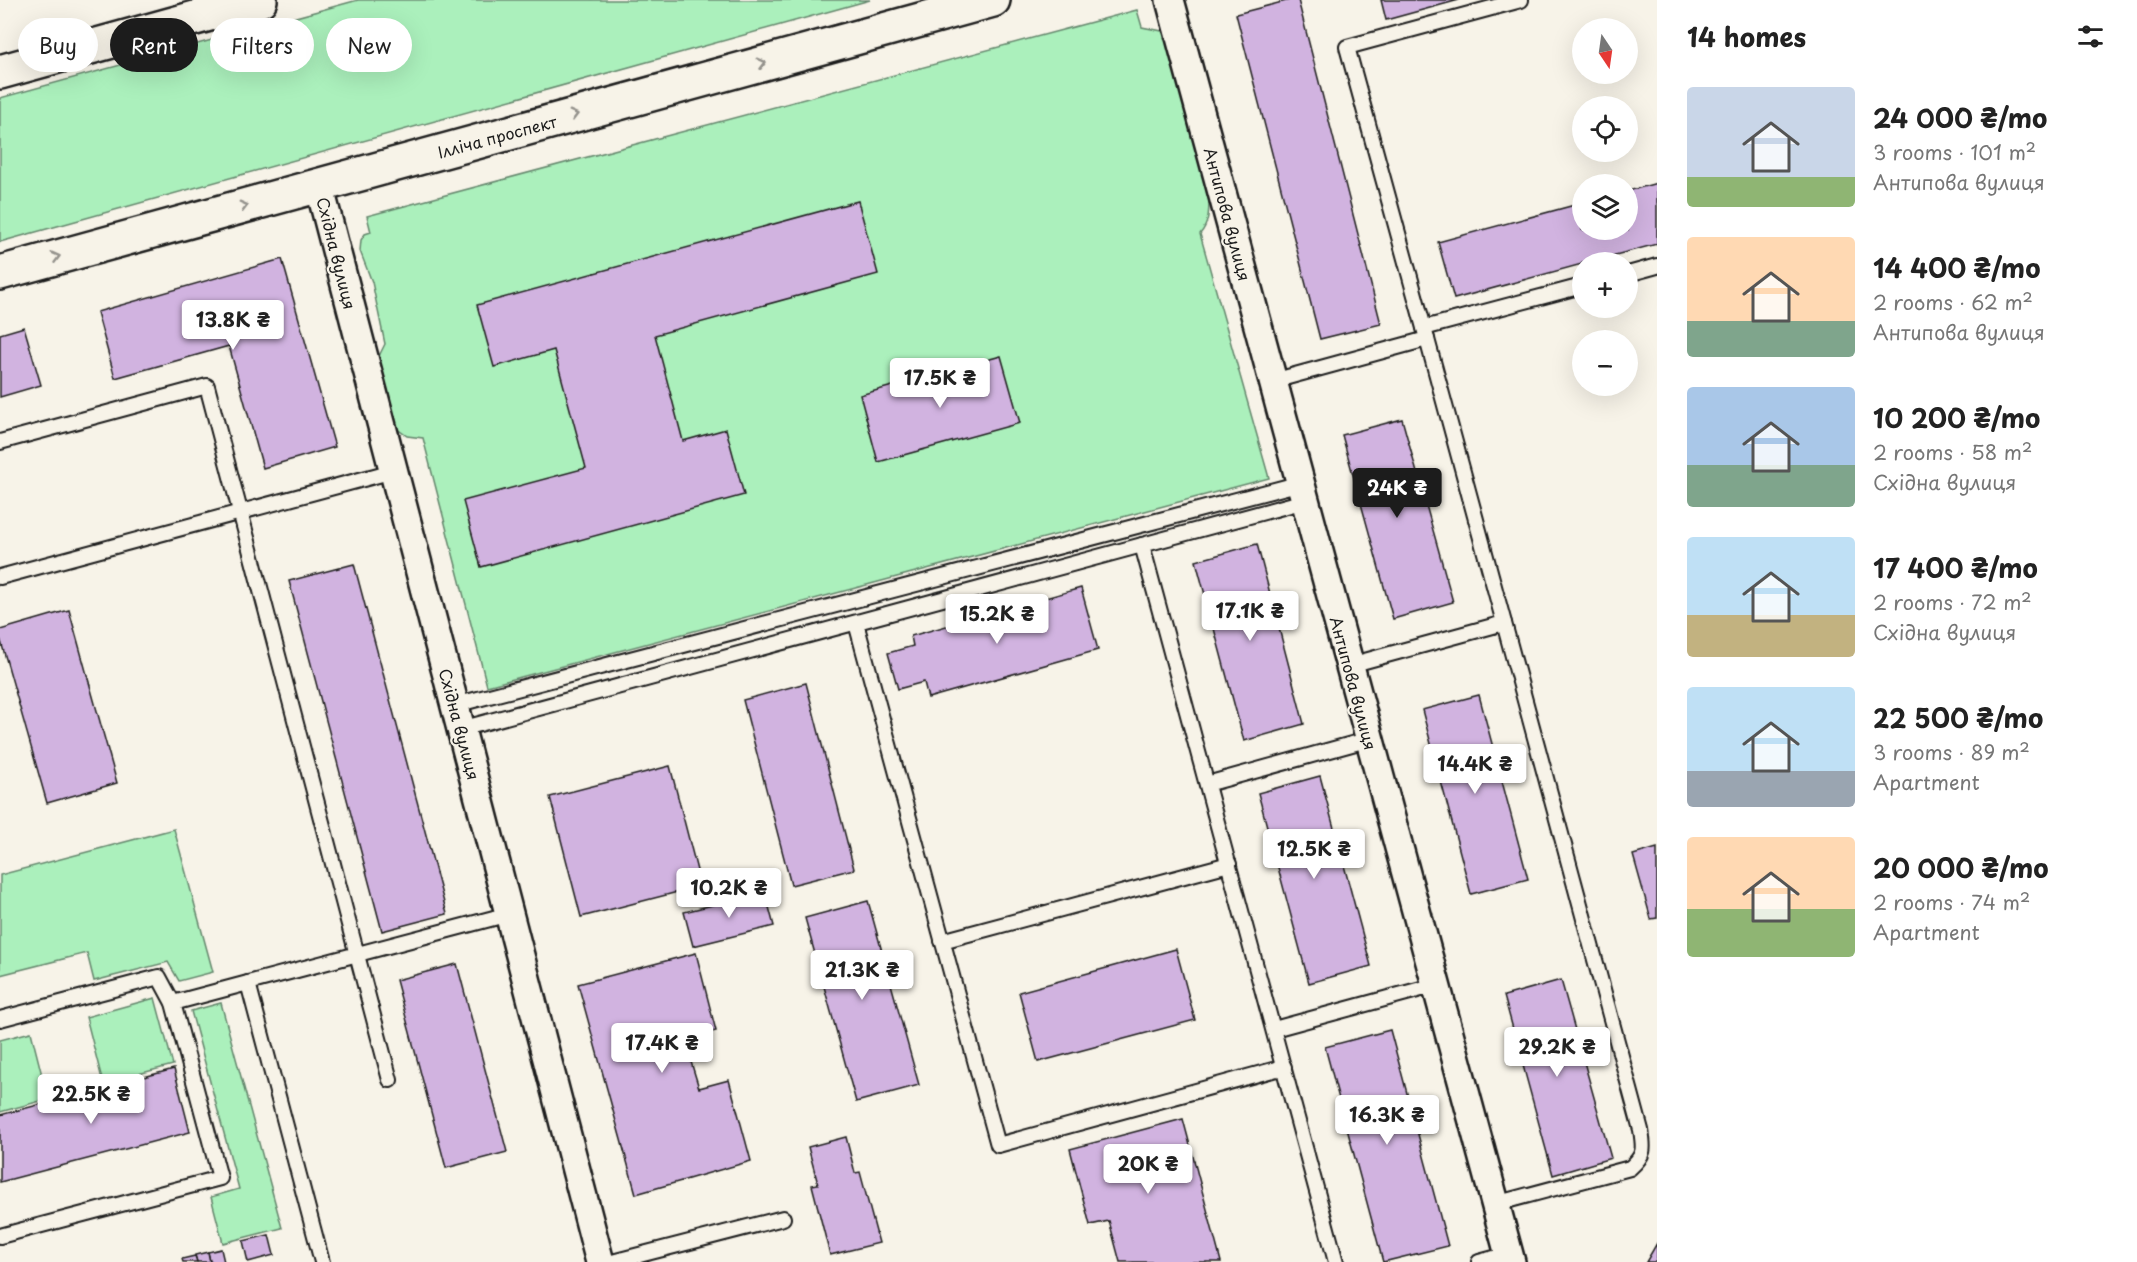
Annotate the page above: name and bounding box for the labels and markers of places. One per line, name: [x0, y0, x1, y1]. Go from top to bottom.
pin: 13.8K ₴: [178, 300, 288, 351]
pin: 17.5K ₴: [885, 358, 995, 409]
pin: 24K ₴: [1355, 468, 1439, 519]
pin: 17.1K ₴: [1195, 591, 1305, 642]
pin: 15.2K ₴: [942, 594, 1052, 645]
pin: 14.4K ₴: [1420, 744, 1530, 795]
pin: 12.5K ₴: [1259, 829, 1369, 880]
pin: 10.2K ₴: [674, 868, 784, 919]
pin: 21.3K ₴: [807, 950, 917, 1001]
pin: 17.4K ₴: [607, 1023, 717, 1074]
pin: 29.2K ₴: [1502, 1027, 1612, 1078]
pin: 22.5K ₴: [36, 1074, 146, 1125]
pin: 16.3K ₴: [1332, 1095, 1442, 1146]
pin: 20K ₴: [1106, 1144, 1190, 1195]

